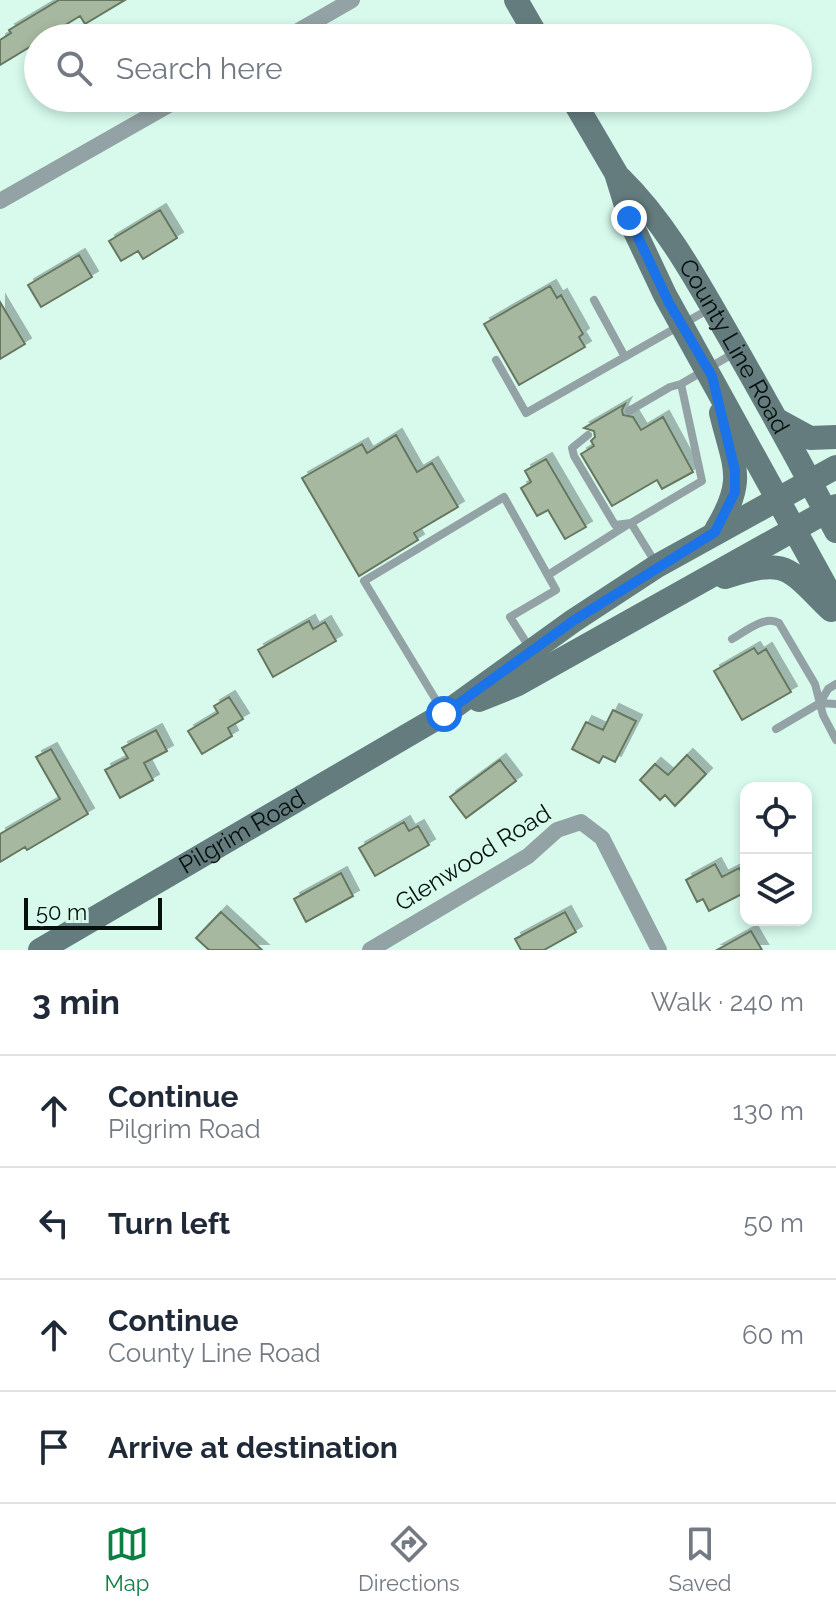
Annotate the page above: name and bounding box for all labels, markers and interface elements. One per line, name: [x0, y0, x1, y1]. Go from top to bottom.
search box: [24, 24, 812, 112]
icon: search: [52, 46, 96, 90]
text: Search here: [116, 51, 283, 86]
route end: [611, 200, 647, 236]
street label: County Line Road: [673, 253, 796, 438]
route start: [426, 696, 462, 732]
map controls: [740, 782, 812, 926]
button: locate: [740, 782, 812, 854]
street label: Pilgrim Road: [174, 783, 310, 880]
street label: Glenwood Road: [390, 798, 556, 917]
button: layers: [740, 854, 812, 926]
scale bar: [24, 894, 162, 930]
text: 50 m: [36, 899, 87, 925]
text: 3 min: [32, 982, 120, 1022]
text: Walk · 240 m: [651, 987, 804, 1017]
text: Continue: [108, 1079, 239, 1114]
icon: ahead: [32, 1089, 76, 1133]
text: 130 m: [733, 1096, 804, 1126]
text: Pilgrim Road: [108, 1114, 261, 1144]
icon: left: [32, 1201, 76, 1245]
text: Turn left: [108, 1206, 230, 1241]
text: 50 m: [743, 1208, 804, 1238]
text: Continue: [108, 1303, 239, 1338]
icon: ahead: [32, 1313, 76, 1357]
text: 60 m: [742, 1320, 804, 1350]
text: County Line Road: [108, 1338, 321, 1368]
icon: arrive: [32, 1425, 76, 1469]
text: Arrive at destination: [108, 1430, 398, 1465]
tab: Map: [104, 1522, 149, 1596]
tab: Directions: [358, 1522, 460, 1596]
tab: Saved: [669, 1522, 732, 1596]

